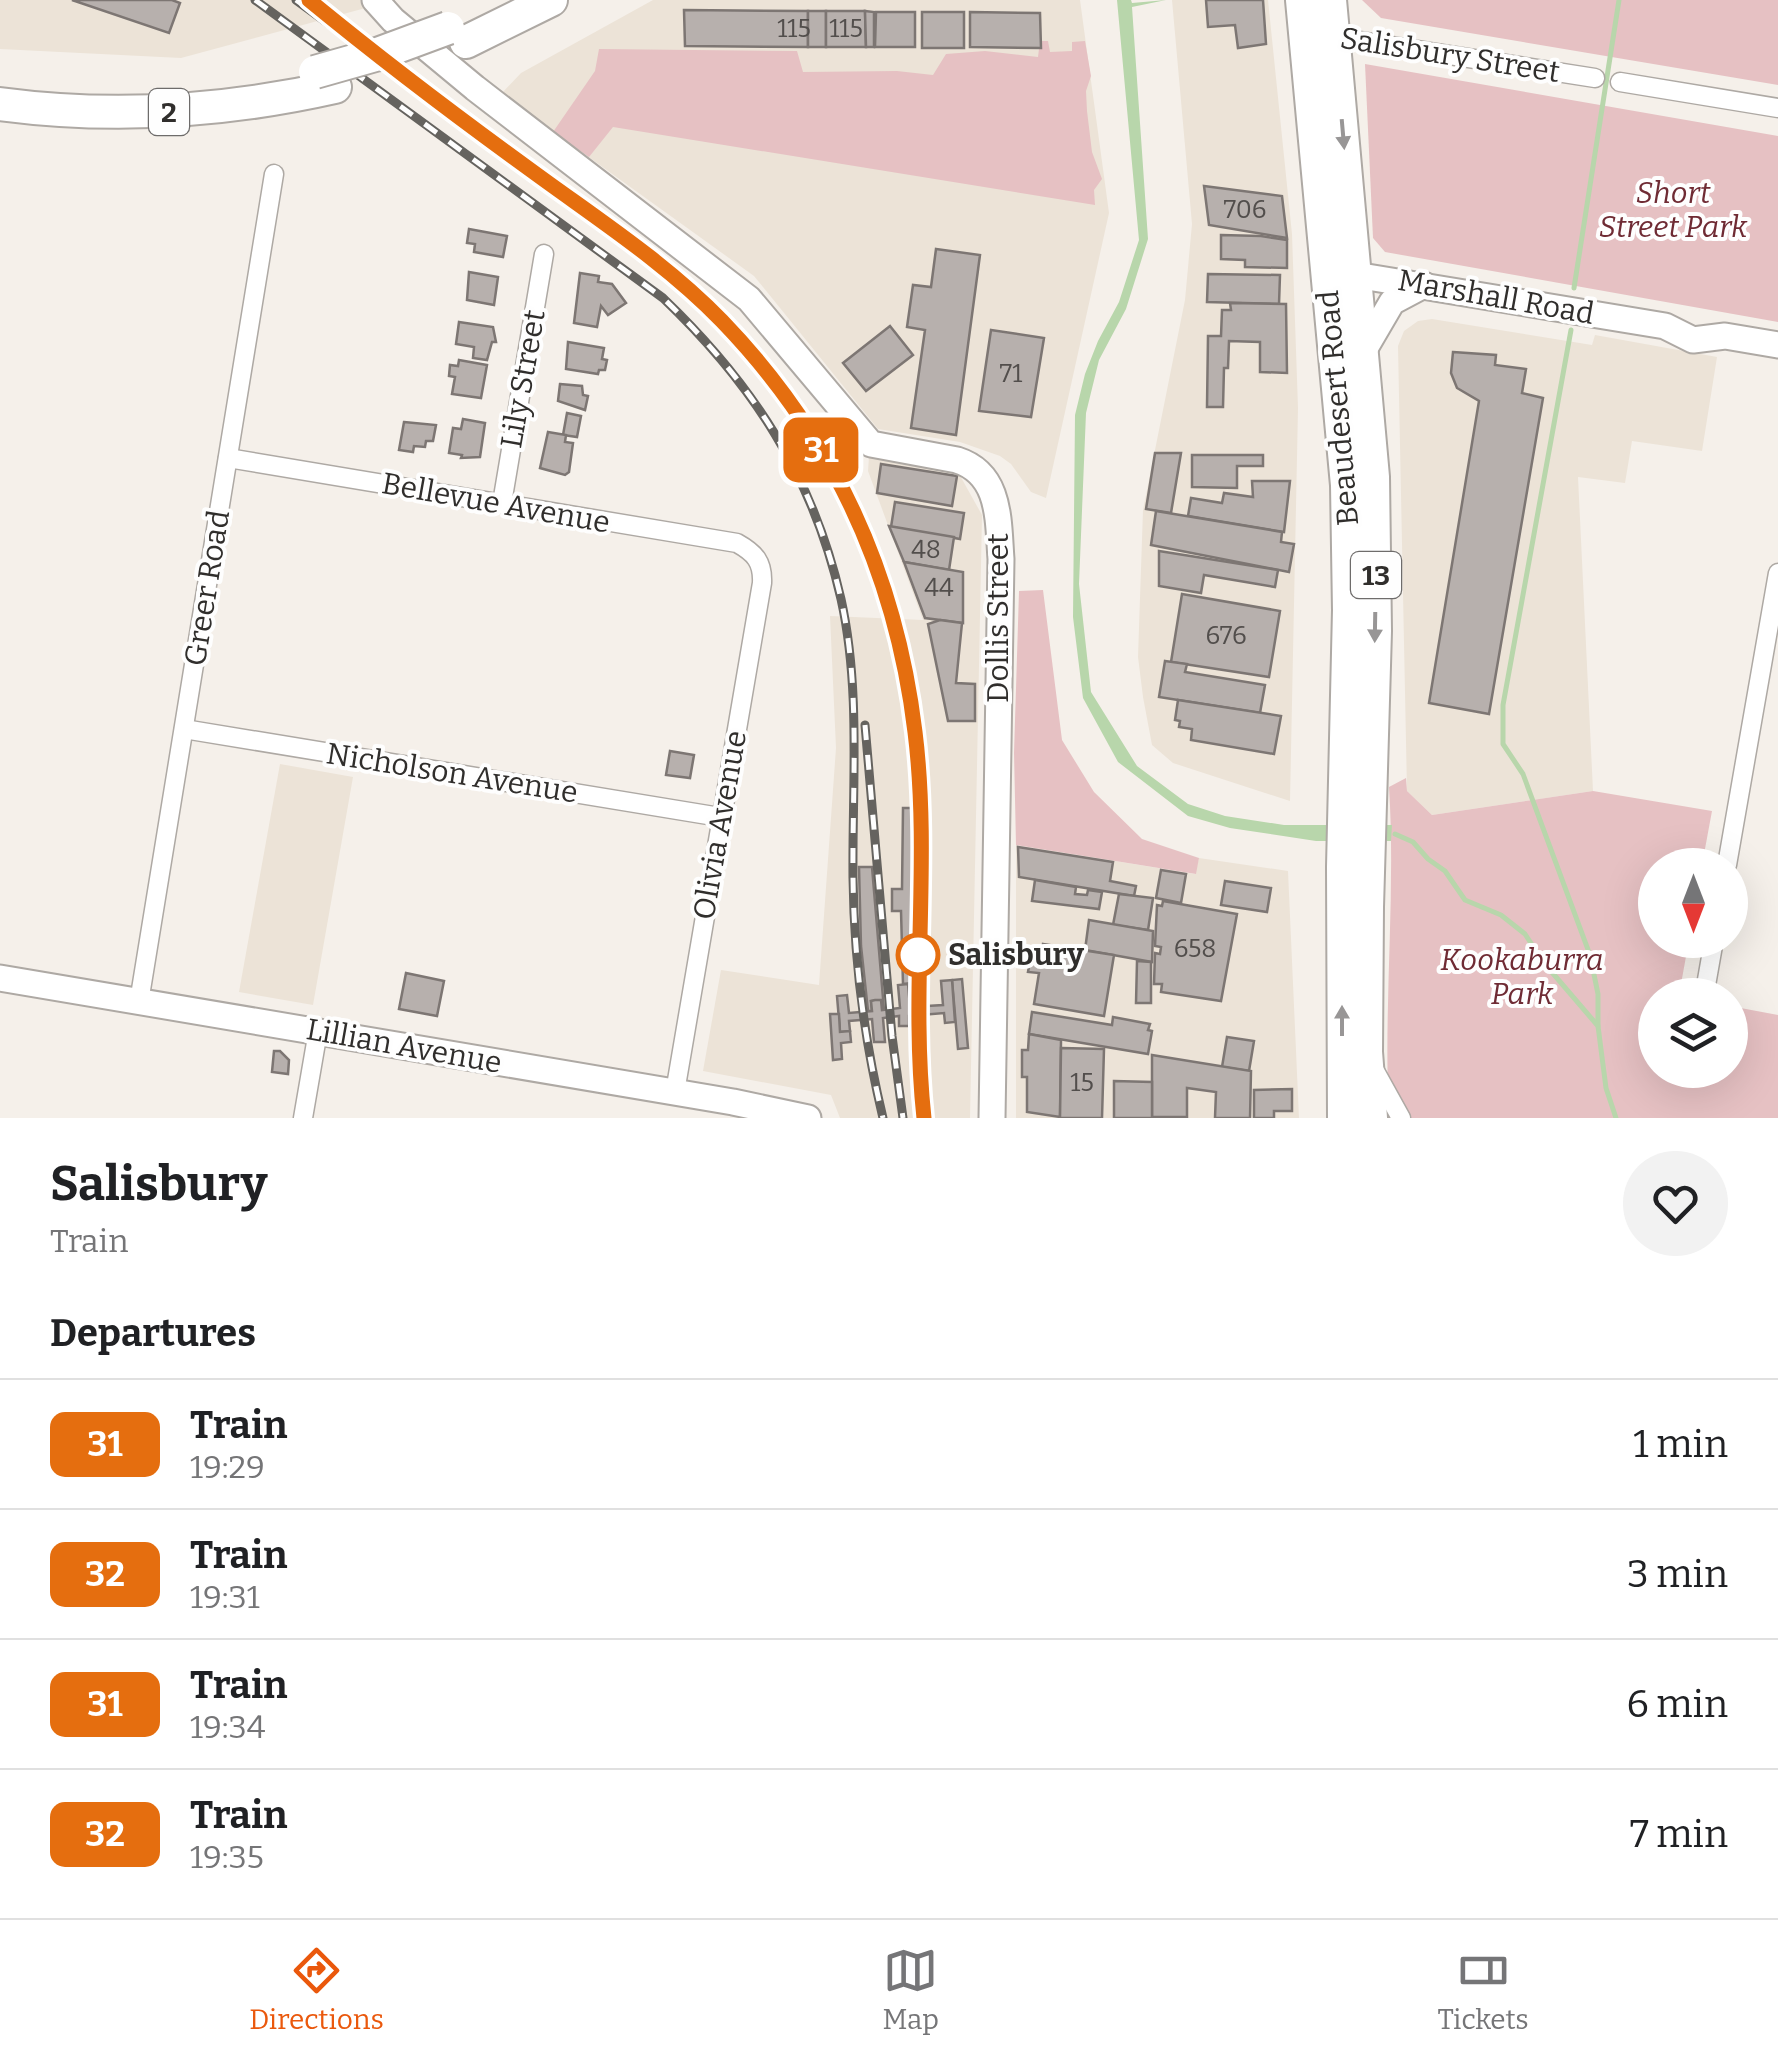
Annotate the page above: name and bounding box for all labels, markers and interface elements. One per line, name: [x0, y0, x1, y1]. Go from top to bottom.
house number: 115: [777, 14, 811, 44]
house number: 115: [829, 14, 863, 44]
street label: Salisbury Street: [1338, 20, 1562, 90]
road number: 2: [149, 89, 189, 135]
one-way arrow: [1335, 118, 1351, 150]
park label: Short Street Park: [1599, 175, 1748, 245]
house number: 706: [1224, 195, 1266, 225]
street label: Marshall Road: [1395, 262, 1597, 332]
street label: Beaudesert Road: [1310, 289, 1366, 527]
street label: Lily Street: [493, 307, 553, 451]
house number: 71: [1000, 359, 1022, 389]
line badge: 31: [776, 418, 866, 482]
text: 31: [803, 429, 839, 471]
street label: Bellevue Avenue: [379, 465, 613, 541]
street label: Greer Road: [177, 507, 237, 669]
street label: Dollis Street: [980, 533, 1016, 703]
house number: 48: [911, 535, 941, 565]
road number: 13: [1351, 552, 1401, 598]
house number: 44: [924, 573, 954, 603]
one-way arrow: [1367, 612, 1383, 644]
house number: 676: [1205, 621, 1247, 651]
street label: Olivia Avenue: [686, 728, 754, 922]
street label: Nicholson Avenue: [324, 735, 580, 811]
north arrow: [1638, 848, 1748, 958]
map controls: [1638, 848, 1748, 1088]
marker: Salisbury: [897, 934, 939, 976]
house number: 658: [1174, 934, 1216, 964]
place label: Salisbury: [948, 937, 1084, 973]
park label: Kookaburra Park: [1440, 942, 1604, 1012]
button: layers: [1638, 978, 1748, 1088]
one-way arrow: [1334, 1004, 1350, 1036]
street label: Lillian Avenue: [304, 1011, 504, 1081]
house number: 15: [1070, 1068, 1094, 1098]
button: heart: [1623, 1151, 1728, 1256]
text: Salisbury: [50, 1155, 267, 1213]
text: Train: [50, 1222, 128, 1260]
text: Departures: [50, 1310, 256, 1356]
text: Train: [190, 1402, 287, 1448]
text: 1 min: [1633, 1421, 1728, 1467]
text: 31: [87, 1423, 123, 1465]
text: 19:29: [190, 1448, 265, 1486]
text: Train: [190, 1532, 287, 1578]
text: 3 min: [1627, 1551, 1728, 1597]
text: 32: [85, 1553, 125, 1595]
text: 19:31: [190, 1578, 260, 1616]
text: Train: [190, 1662, 287, 1708]
text: 6 min: [1626, 1681, 1728, 1727]
text: 31: [87, 1683, 123, 1725]
text: 19:34: [190, 1708, 265, 1746]
text: Train: [190, 1792, 287, 1838]
text: 7 min: [1630, 1811, 1728, 1857]
text: 32: [85, 1813, 125, 1855]
text: 19:35: [190, 1838, 264, 1876]
tab: Directions: [249, 1943, 384, 2036]
tab: Map: [882, 1943, 939, 2036]
tab: Tickets: [1437, 1943, 1529, 2036]

